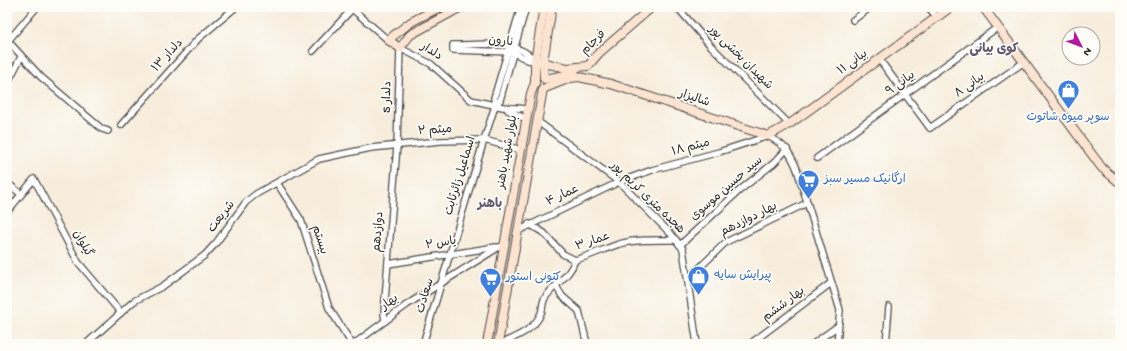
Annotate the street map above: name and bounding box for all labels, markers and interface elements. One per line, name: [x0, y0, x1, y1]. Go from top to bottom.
street label: شهیدان بخشی پور: [704, 21, 776, 93]
north arrow: [1061, 26, 1101, 66]
street label: فرجام: [579, 28, 609, 58]
street label: نارون: [488, 34, 514, 50]
street label: دلدار ۱۳: [150, 37, 186, 75]
street label: دلدار: [417, 40, 444, 64]
district label: کوی بیانی: [969, 42, 1019, 57]
text: N: [1080, 45, 1094, 58]
street label: بیانی ۱۱: [835, 47, 871, 79]
street label: بیانی ۹: [884, 69, 918, 99]
street label: بیانی ۸: [952, 71, 988, 101]
shop icon: سوپر میوه شاتوت: [1055, 78, 1081, 111]
street label: دلدار 5: [380, 81, 396, 113]
street label: شالیزار: [676, 87, 711, 111]
place label: سوپر میوه شاتوت: [1026, 111, 1110, 125]
street label: بلوار شهید باهنر: [494, 114, 521, 191]
street label: میثم ۲: [417, 123, 453, 139]
street label: اسماعیل زائرثابت: [442, 135, 480, 217]
street label: میثم ۱۸: [670, 136, 712, 160]
street label: سید حسین موسوی: [688, 154, 766, 224]
street label: هجده متری کریم پور: [606, 158, 687, 237]
supermarket icon: ارگانیک مسیر سبز: [795, 167, 821, 200]
place label: ارگانیک مسیر سبز: [823, 171, 906, 187]
street label: عمار ۴: [544, 182, 582, 210]
district label: باهنر: [476, 197, 503, 212]
street label: شریعت: [206, 198, 238, 236]
street label: بهار دوازدهم: [718, 200, 780, 240]
street label: دوازدهم: [371, 211, 387, 253]
street label: بیستم: [308, 224, 330, 256]
street label: گیلوان: [69, 227, 97, 260]
street label: عمار ۳: [574, 230, 612, 254]
street label: یاس ۲: [424, 235, 458, 253]
shop icon: پیرایش سایه: [686, 263, 712, 296]
supermarket icon: کتونی استور: [478, 265, 504, 298]
place label: پیرایش سایه: [714, 269, 772, 283]
place label: کتونی استور: [505, 271, 561, 285]
street label: سعادت: [414, 277, 438, 315]
street label: بهار ششم: [760, 285, 808, 325]
street label: بهار: [378, 292, 401, 315]

